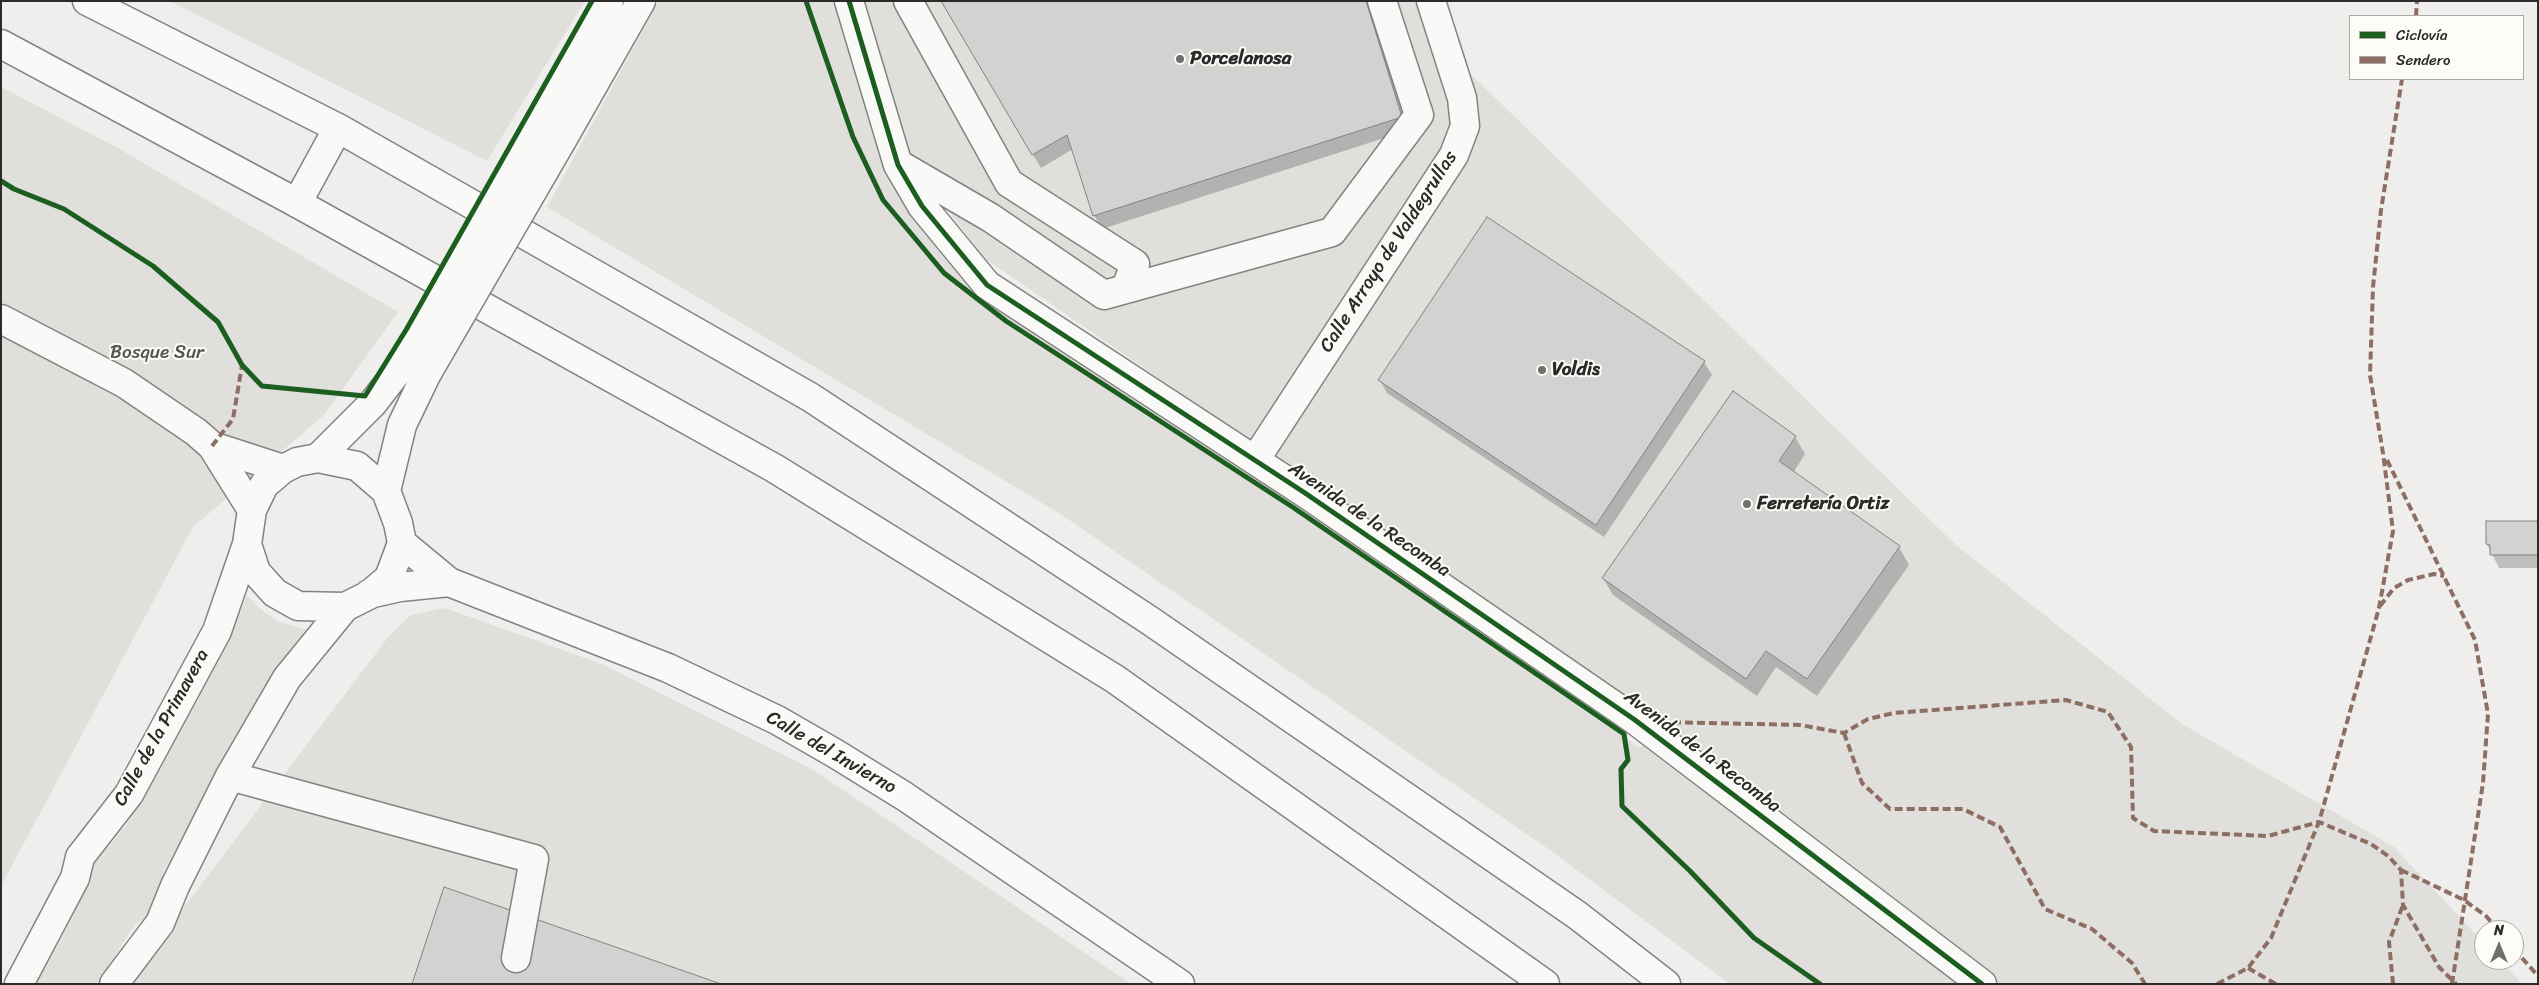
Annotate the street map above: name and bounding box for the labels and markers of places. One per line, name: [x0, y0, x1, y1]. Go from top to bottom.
place label: Porcelanosa: [1190, 48, 1291, 70]
marker: Porcelanosa: [1174, 53, 1186, 65]
place label: Voldis: [1552, 359, 1600, 381]
marker: Voldis: [1536, 364, 1548, 376]
place label: Ferretería Ortiz: [1757, 493, 1889, 515]
marker: Ferretería Ortiz: [1741, 498, 1753, 510]

